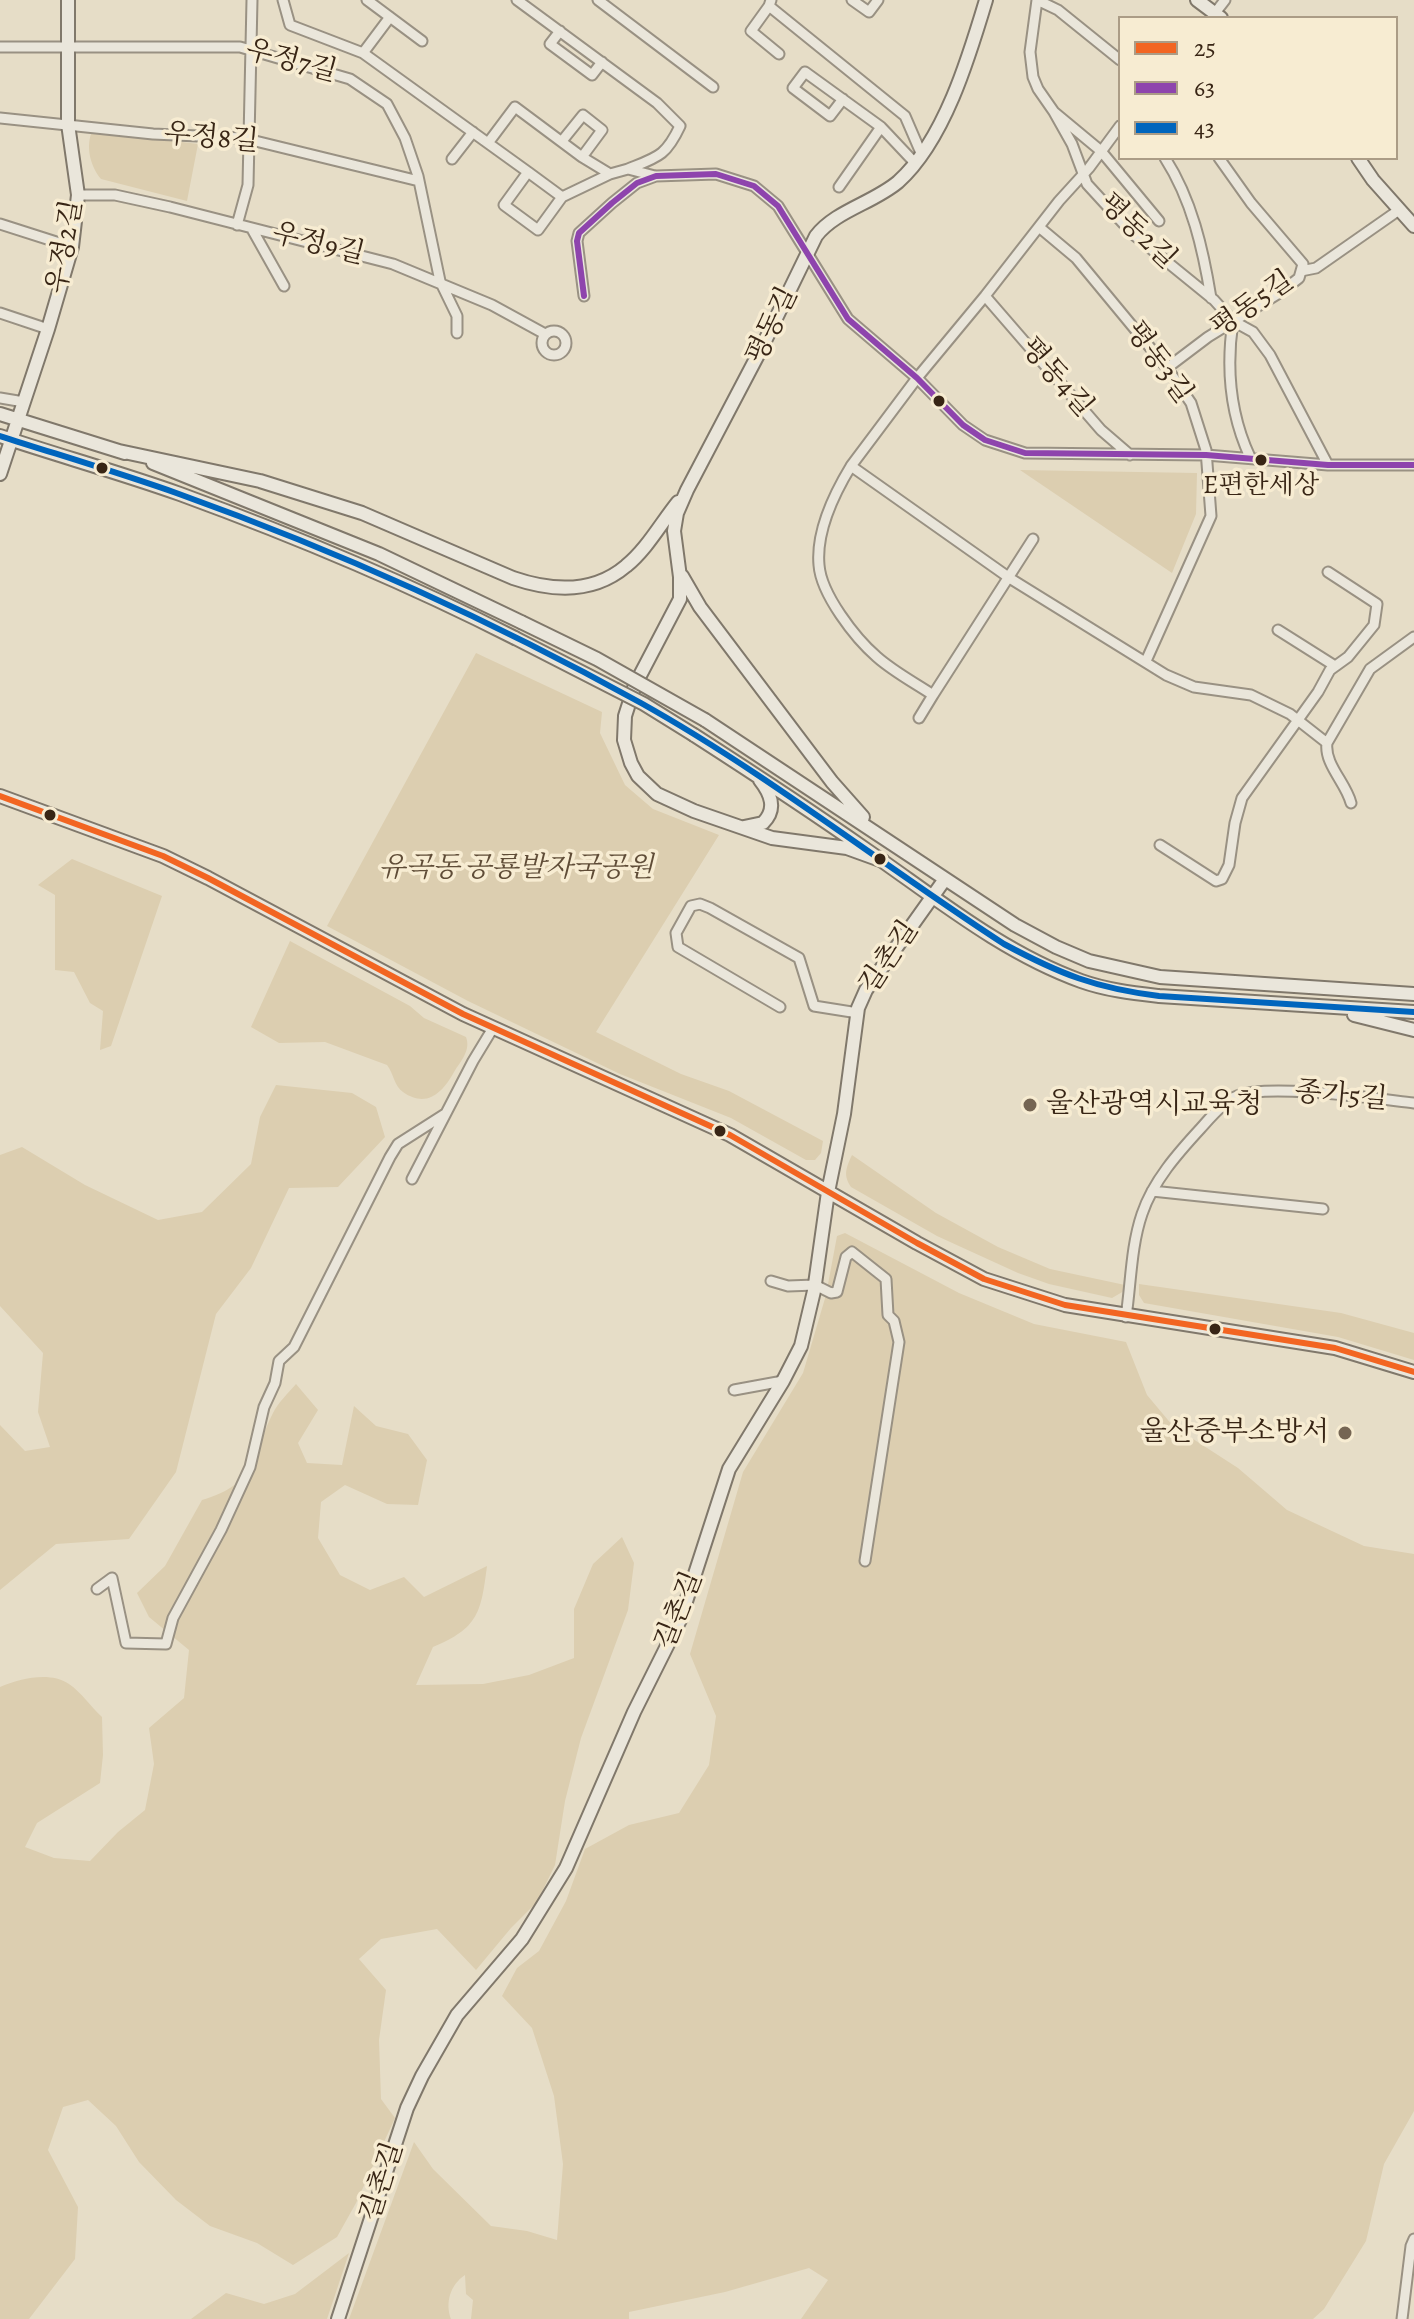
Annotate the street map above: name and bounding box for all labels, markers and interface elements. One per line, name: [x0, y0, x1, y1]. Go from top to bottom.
legend: [1118, 16, 1398, 160]
text: 25: [1194, 32, 1216, 64]
street label: 우정7길: [242, 34, 340, 90]
text: 63: [1194, 72, 1215, 104]
text: 43: [1194, 112, 1215, 144]
street label: 우정8길: [162, 118, 260, 160]
street label: 평동2길: [1091, 187, 1183, 277]
street label: 우정2길: [41, 198, 91, 296]
street label: 우정9길: [268, 217, 368, 273]
street label: 평동5길: [1205, 265, 1301, 345]
street label: 평동길: [740, 282, 806, 370]
street label: 평동3길: [1117, 316, 1199, 410]
street label: 평동4길: [1013, 332, 1099, 424]
unlabelled marker: [931, 393, 947, 409]
marker: E편한세상: [1253, 452, 1269, 468]
unlabelled marker: [94, 460, 110, 476]
place label: E편한세상: [1203, 471, 1319, 503]
unlabelled marker: [42, 807, 58, 823]
unlabelled marker: [872, 851, 888, 867]
park label: 유곡동 공룡발자국공원: [378, 852, 654, 886]
street label: 길촌길: [853, 915, 927, 1001]
street label: 종가5길: [1293, 1076, 1389, 1118]
place label: 울산광역시교육청: [1046, 1088, 1262, 1122]
marker: 울산광역시교육청: [1021, 1096, 1039, 1114]
unlabelled marker: [712, 1123, 728, 1139]
unlabelled marker: [1207, 1321, 1223, 1337]
place label: 울산중부소방서: [1140, 1416, 1329, 1450]
marker: 울산중부소방서: [1336, 1424, 1354, 1442]
street label: 길촌길: [649, 1567, 711, 1655]
street label: 길촌길: [354, 2138, 412, 2226]

